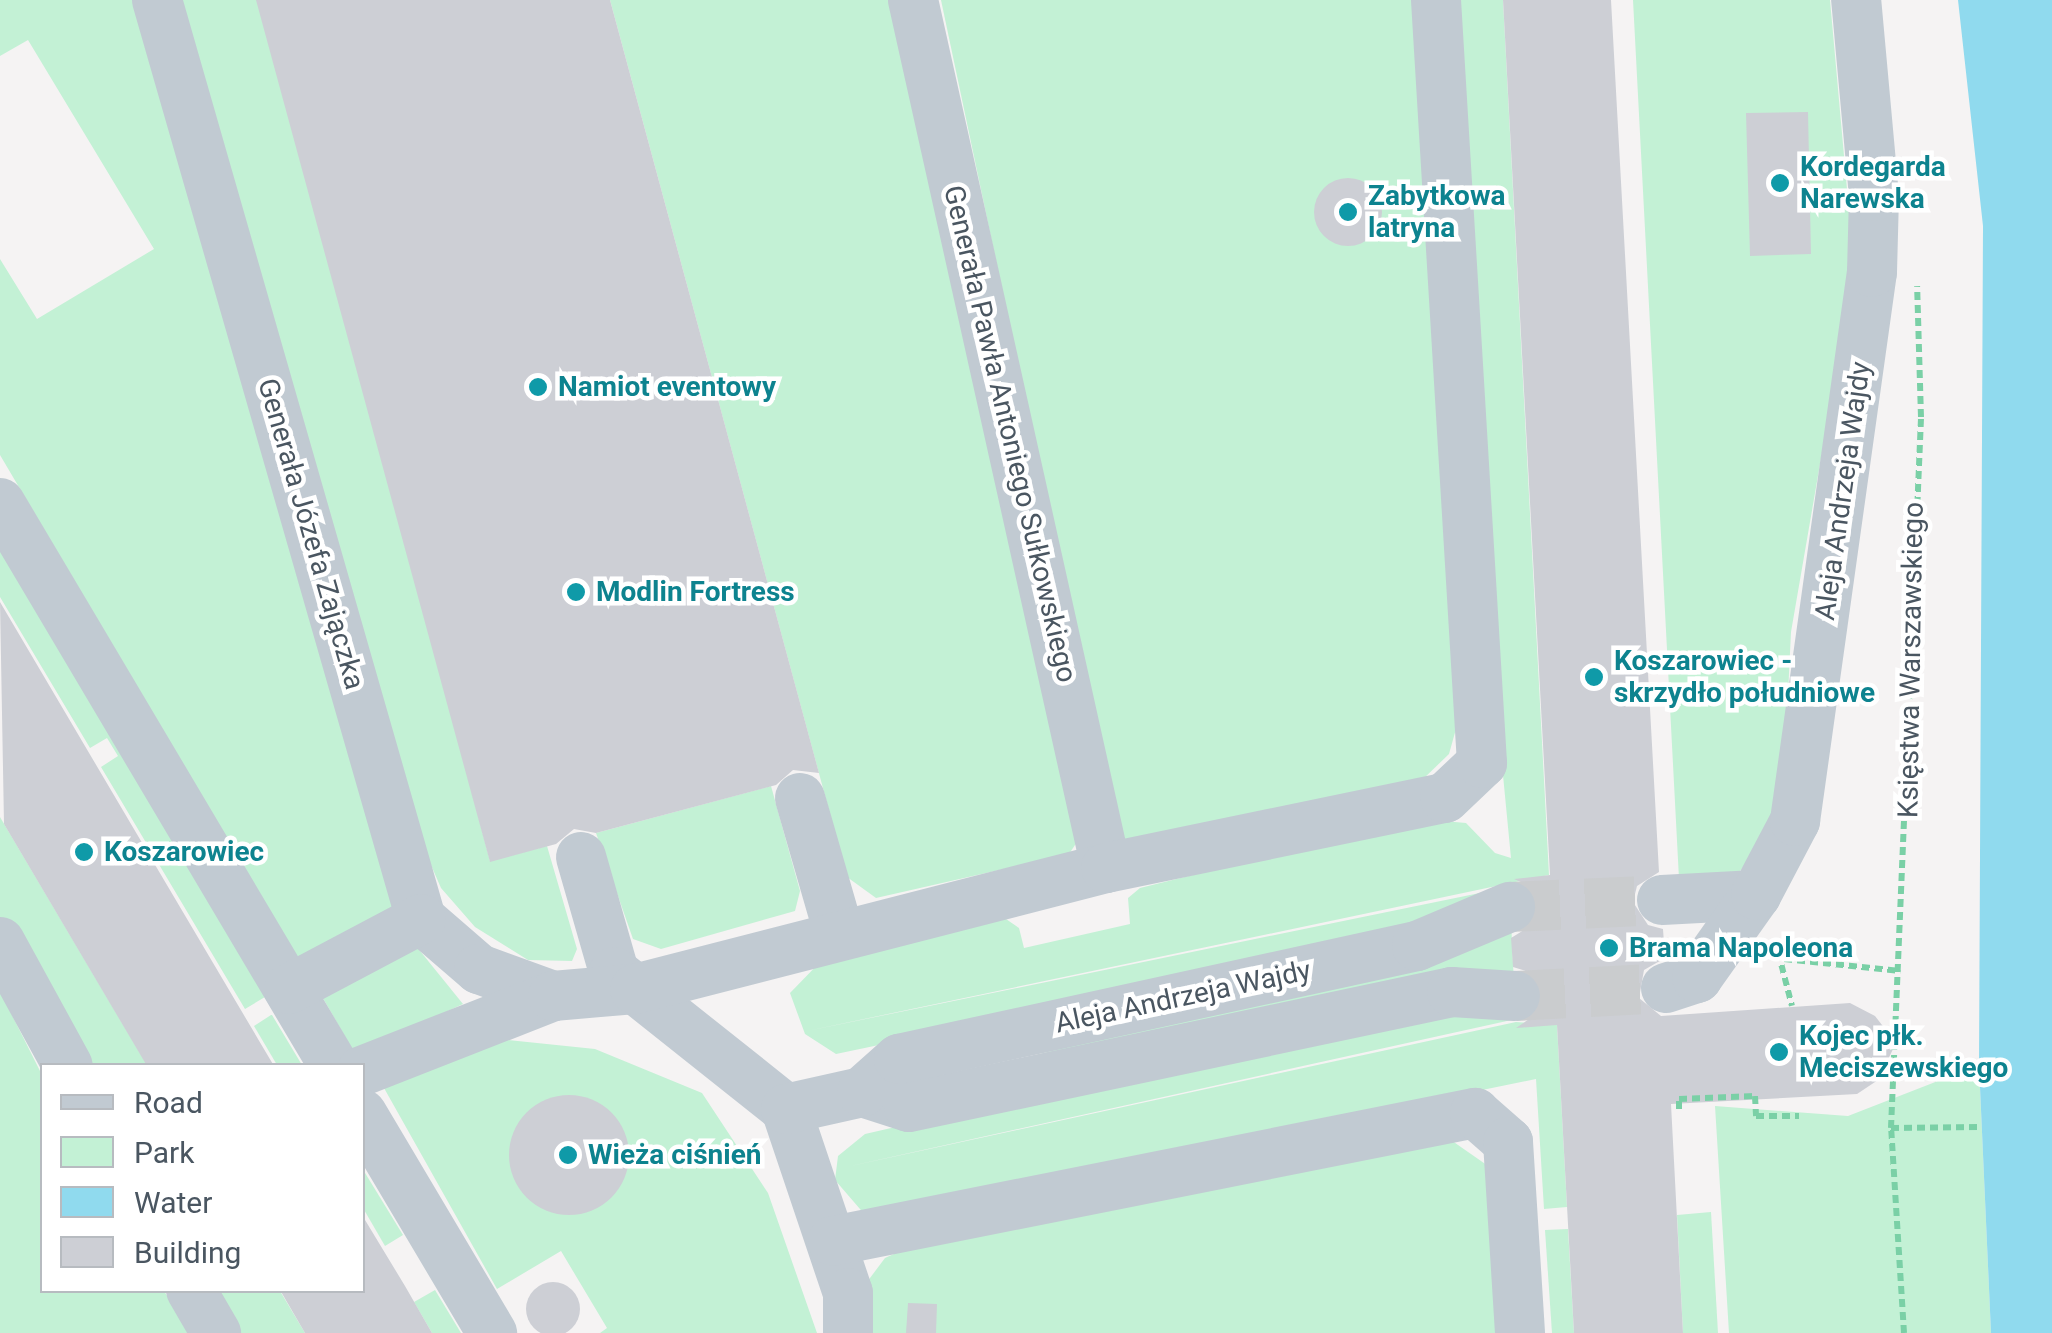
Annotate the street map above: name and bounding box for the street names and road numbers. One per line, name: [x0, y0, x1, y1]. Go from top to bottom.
street label: Generała Pawła Antoniego Sułkowskiego: [936, 182, 1084, 686]
street label: Aleja Andrzeja Wajdy: [1808, 360, 1878, 622]
street label: Generała Józefa Zajączka: [251, 375, 371, 693]
street label: Księstwa Warszawskiego: [1891, 502, 1931, 818]
street label: Aleja Andrzeja Wajdy: [1052, 953, 1314, 1041]

